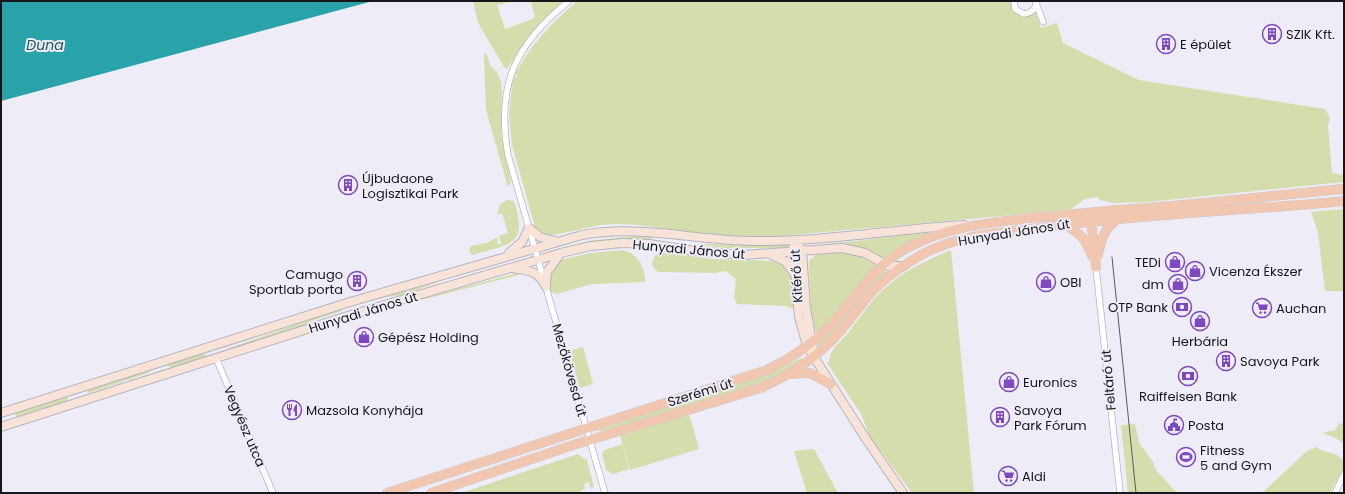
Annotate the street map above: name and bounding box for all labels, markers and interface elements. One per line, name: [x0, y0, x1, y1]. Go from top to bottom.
building icon: SZIK Kft.: [1261, 23, 1283, 45]
place label: SZIK Kft.: [1286, 25, 1335, 44]
building icon: E épület: [1155, 33, 1177, 55]
water label: Duna: [26, 35, 64, 55]
place label: E épület: [1180, 35, 1232, 54]
place label: Újbudaone Logisztikai Park: [362, 169, 459, 203]
building icon: Újbudaone Logisztikai Park: [337, 174, 359, 196]
street label: Hunyadi János út: [957, 214, 1072, 251]
street label: Hunyadi János út: [632, 235, 746, 264]
street label: Kitérő út: [786, 249, 807, 303]
shop icon: TEDi: [1164, 251, 1186, 273]
place label: TEDi: [1135, 253, 1161, 272]
shop icon: Vicenza Ékszer: [1184, 260, 1206, 282]
place label: Vicenza Ékszer: [1209, 262, 1303, 281]
place label: Camugo Sportlab porta: [249, 265, 343, 299]
building icon: Camugo Sportlab porta: [346, 270, 368, 292]
shop icon: OBI: [1035, 271, 1057, 293]
place label: OBI: [1060, 273, 1081, 292]
shop icon: dm: [1167, 273, 1189, 295]
place label: dm: [1142, 275, 1164, 294]
street label: Hunyadi János út: [306, 287, 420, 338]
bank icon: OTP Bank: [1171, 296, 1193, 318]
supermarket icon: Auchan: [1251, 297, 1273, 319]
place label: OTP Bank: [1108, 298, 1168, 317]
place label: Auchan: [1276, 299, 1326, 318]
shop icon: Herbária: [1189, 310, 1211, 332]
street label: Mezőkövesd út: [547, 321, 592, 419]
shop icon: Gépész Holding: [353, 326, 375, 348]
place label: Gépész Holding: [378, 328, 479, 347]
place label: Herbária: [1172, 332, 1228, 351]
street label: Feltáró út: [1096, 348, 1121, 411]
building icon: Savoya Park: [1215, 350, 1237, 372]
place label: Savoya Park: [1240, 352, 1320, 371]
bank icon: Raiffeisen Bank: [1177, 365, 1199, 387]
shop icon: Euronics: [998, 371, 1020, 393]
street label: Szerémi út: [665, 373, 736, 411]
place label: Euronics: [1023, 373, 1078, 392]
street label: Vegyész utca: [219, 382, 270, 470]
place label: Raiffeisen Bank: [1139, 387, 1237, 406]
restaurant icon: Mazsola Konyhája: [281, 399, 303, 421]
place label: Mazsola Konyhája: [306, 401, 423, 420]
place label: Savoya Park Fórum: [1014, 401, 1087, 435]
building icon: Savoya Park Fórum: [989, 406, 1011, 428]
public building icon: Posta: [1163, 414, 1185, 436]
place label: Posta: [1188, 416, 1224, 435]
place label: Fitness 5 and Gym: [1200, 441, 1272, 475]
sports icon: Fitness 5 and Gym: [1175, 446, 1197, 468]
supermarket icon: Aldi: [997, 465, 1019, 487]
place label: Aldi: [1022, 467, 1046, 486]

